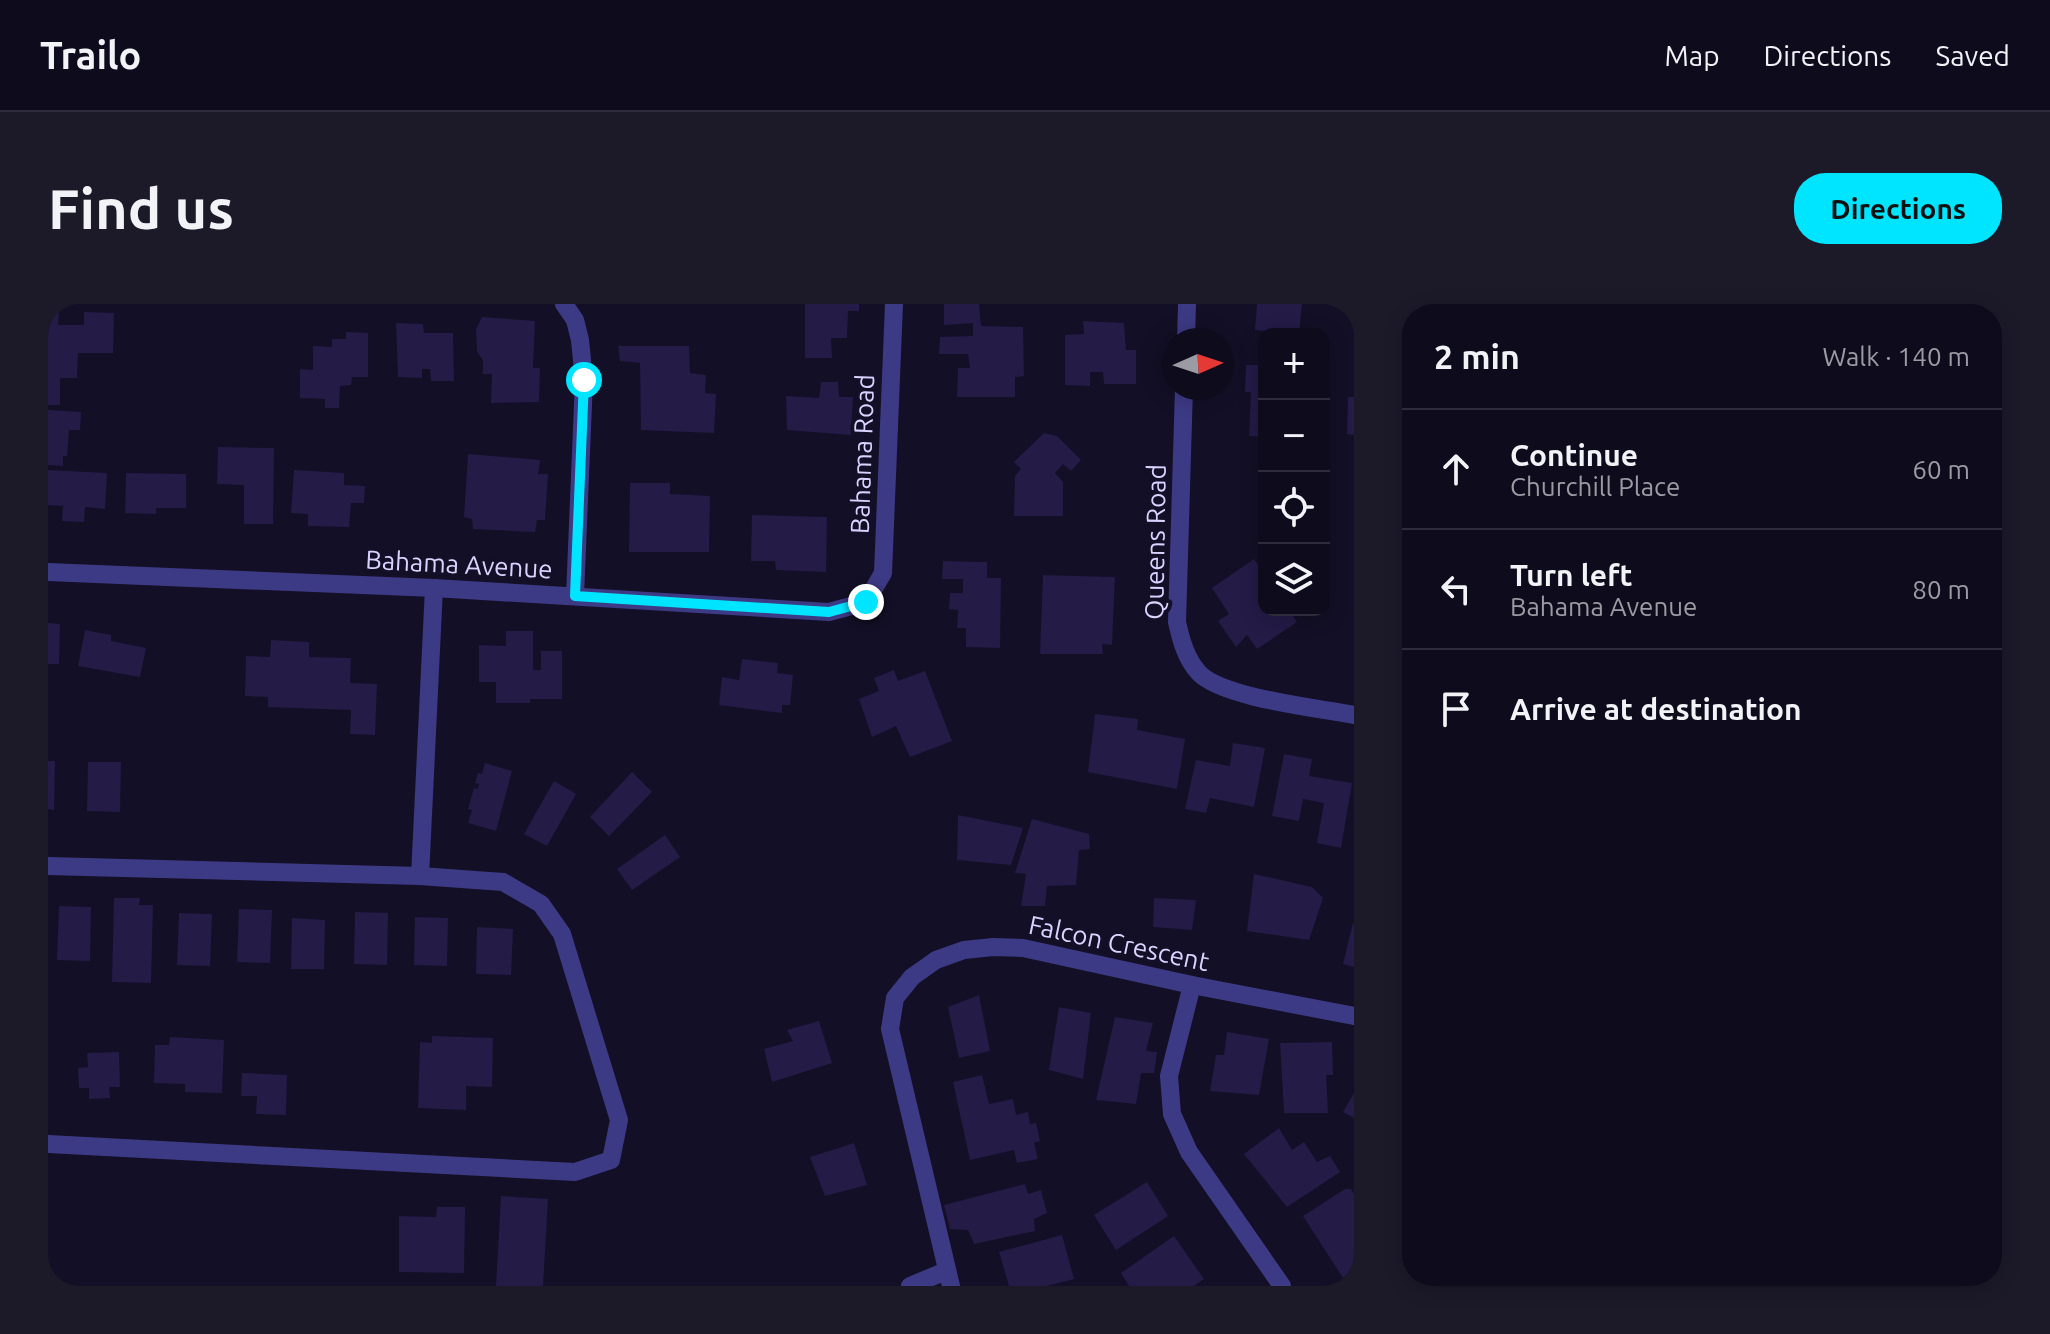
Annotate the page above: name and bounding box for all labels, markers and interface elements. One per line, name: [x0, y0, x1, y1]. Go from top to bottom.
text: Trailo: [40, 34, 141, 76]
text: Map: [1664, 40, 1720, 71]
text: Directions: [1764, 40, 1891, 71]
text: Saved: [1935, 40, 2010, 71]
button: Directions: [1794, 173, 2002, 244]
text: Find us: [48, 177, 234, 240]
north arrow: [1162, 328, 1234, 400]
map controls: [1258, 328, 1330, 616]
button: +: [1258, 328, 1330, 400]
text: 2 min: [1434, 337, 1520, 375]
text: Walk · 140 m: [1822, 342, 1970, 371]
route start: [566, 362, 602, 398]
street label: Bahama Road: [845, 374, 879, 534]
button: −: [1258, 400, 1330, 472]
text: Continue: [1510, 438, 1638, 472]
icon: ahead: [1434, 447, 1478, 491]
text: 60 m: [1912, 455, 1970, 484]
street label: Queens Road: [1139, 464, 1171, 620]
button: locate: [1258, 472, 1330, 544]
text: Churchill Place: [1510, 472, 1680, 501]
button: layers: [1258, 544, 1330, 616]
street label: Bahama Avenue: [365, 545, 553, 583]
text: Turn left: [1510, 558, 1632, 592]
icon: left: [1434, 567, 1478, 611]
text: 80 m: [1912, 575, 1970, 604]
route end: [848, 584, 884, 620]
text: Bahama Avenue: [1510, 592, 1697, 621]
icon: arrive: [1434, 687, 1478, 731]
text: Arrive at destination: [1510, 692, 1802, 726]
street label: Falcon Crescent: [1026, 910, 1212, 976]

